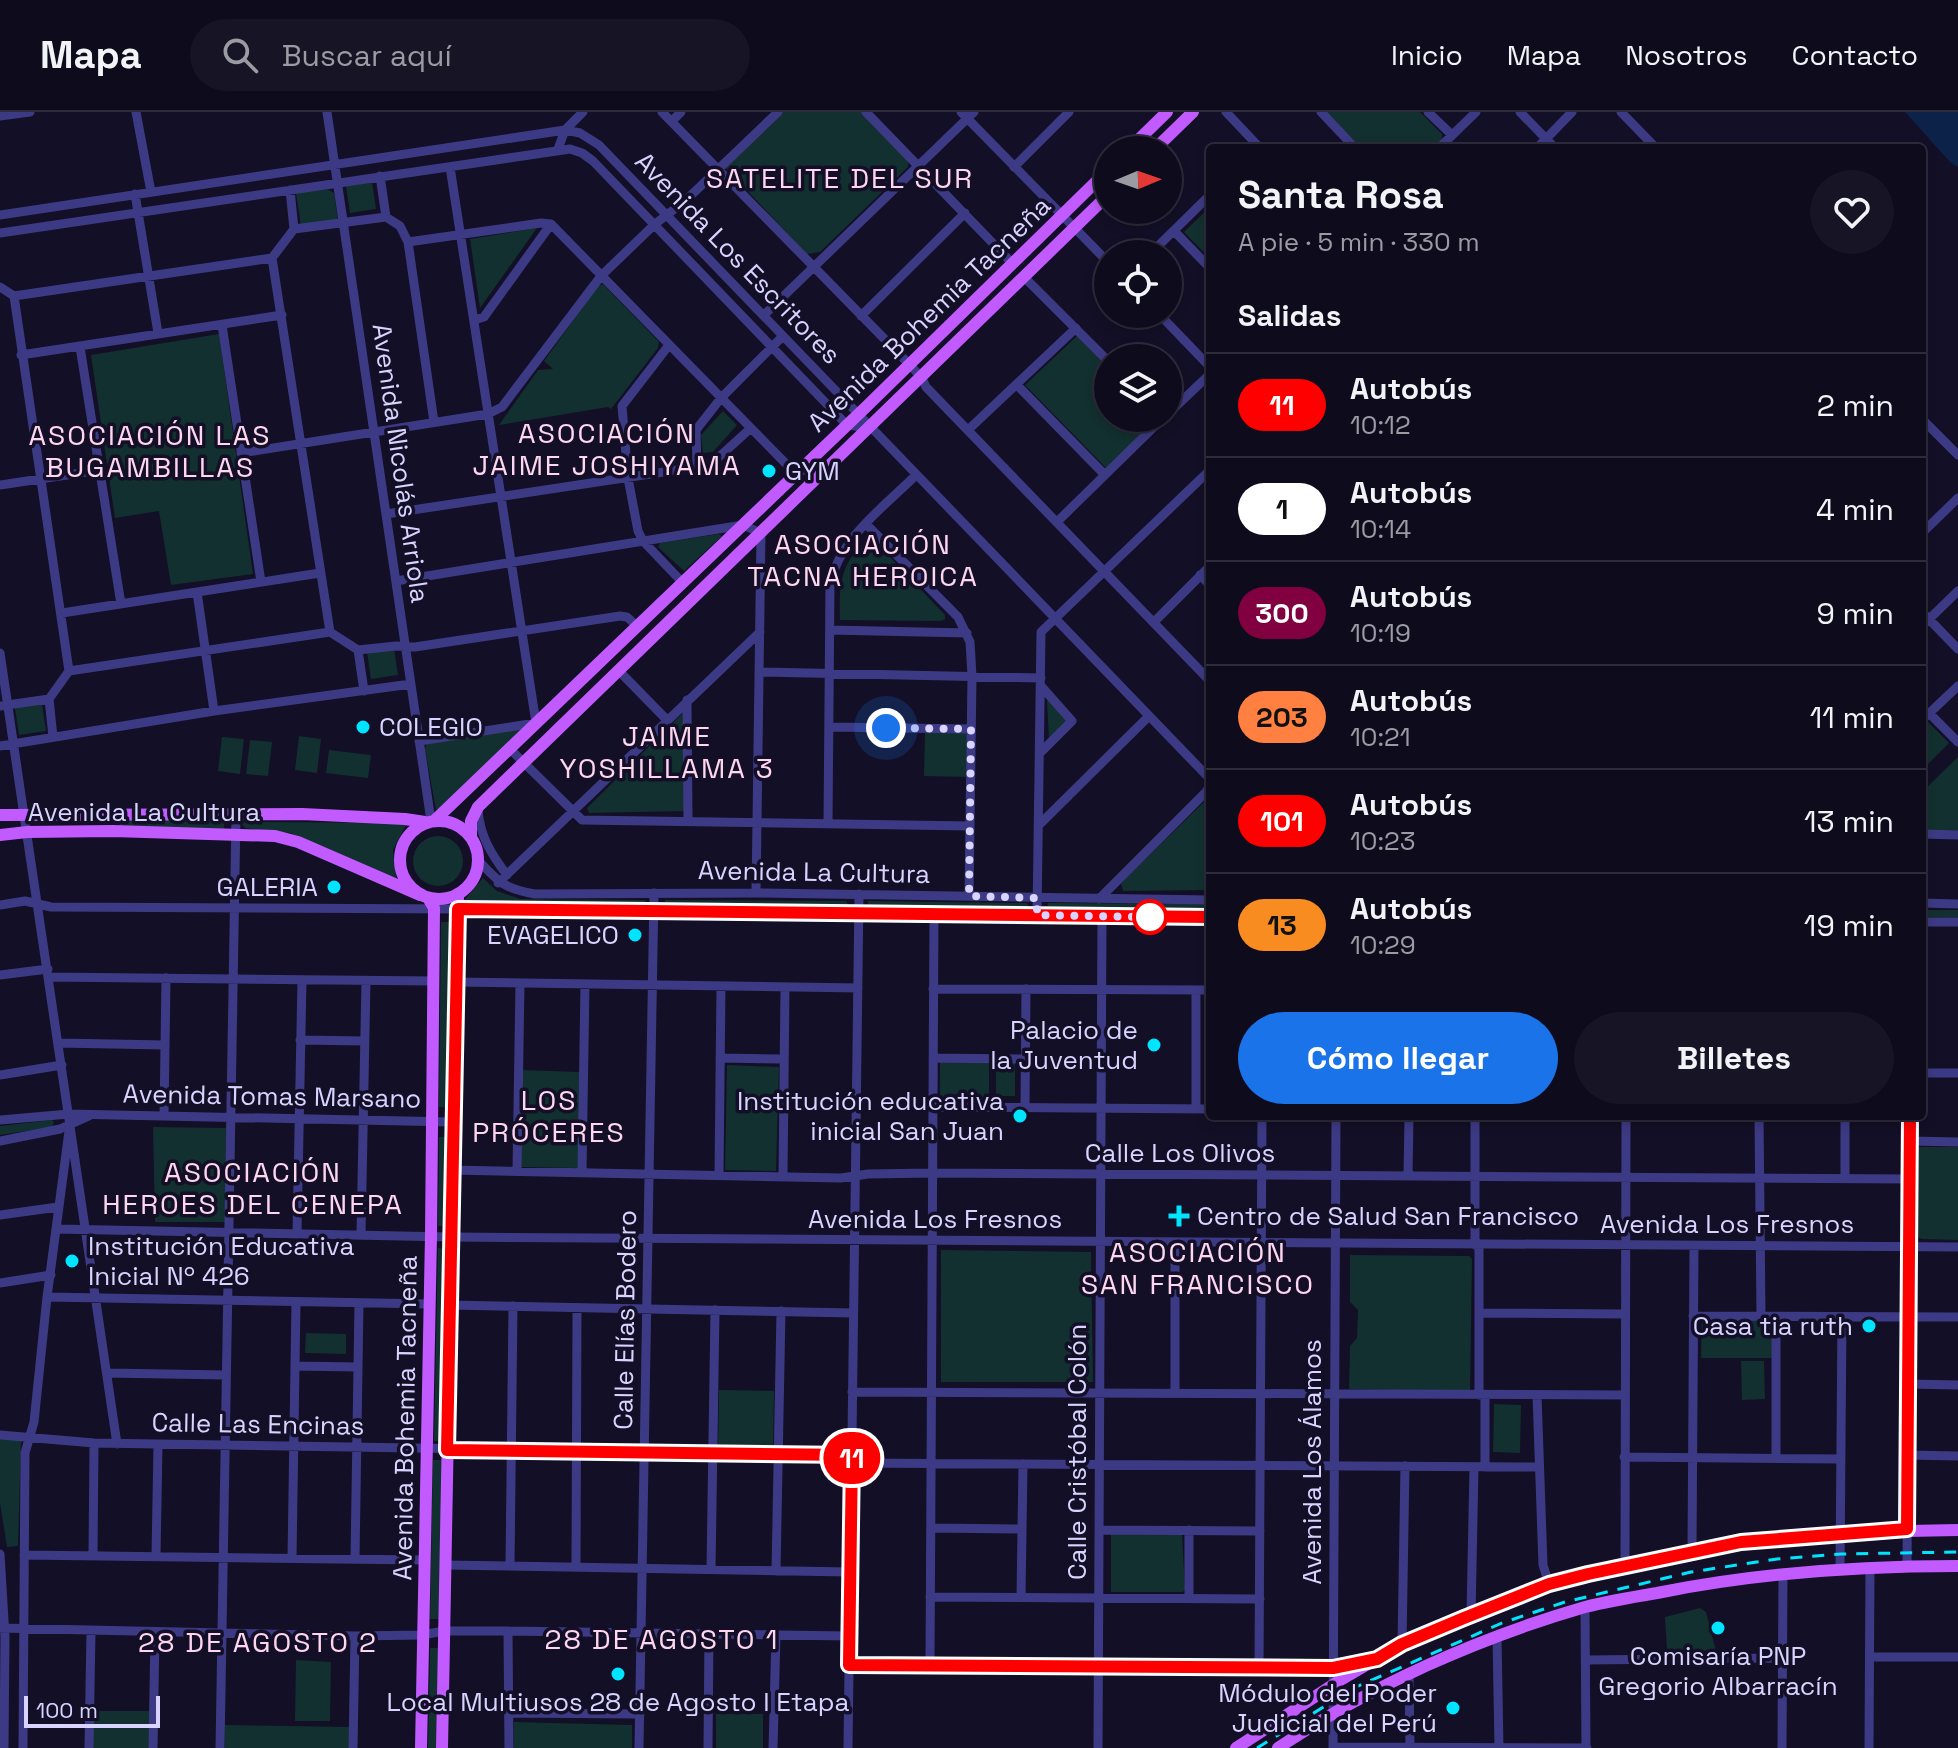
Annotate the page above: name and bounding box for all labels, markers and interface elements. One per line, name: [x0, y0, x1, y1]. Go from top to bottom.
search box: [190, 19, 750, 91]
text: Mapa: [40, 31, 142, 79]
icon: search: [218, 33, 262, 77]
text: Buscar aquí: [282, 36, 452, 75]
text: Inicio: [1391, 37, 1463, 73]
text: Mapa: [1507, 37, 1581, 73]
text: Nosotros: [1625, 37, 1748, 73]
text: Contacto: [1792, 37, 1918, 73]
north arrow: [1094, 136, 1182, 224]
map controls: [1094, 136, 1182, 432]
street label: Avenida Los Escritores: [628, 145, 848, 371]
district label: SATELITE DEL SUR: [706, 160, 974, 196]
button: heart: [1810, 170, 1894, 254]
text: Santa Rosa: [1238, 171, 1444, 219]
street label: Avenida Bohemia Tacneña: [800, 189, 1058, 439]
text: A pie · 5 min · 330 m: [1238, 225, 1480, 259]
button: locate: [1094, 240, 1182, 328]
text: Salidas: [1238, 296, 1342, 335]
street label: Avenida Nicolás Arriola: [365, 321, 437, 605]
button: layers: [1094, 344, 1182, 432]
text: Autobús: [1350, 369, 1472, 408]
text: 2 min: [1817, 386, 1894, 425]
text: 11: [1269, 387, 1295, 423]
text: 10:12: [1350, 408, 1411, 442]
district label: ASOCIACIÓN JAIME JOSHIYAMA: [472, 415, 742, 483]
district label: ASOCIACIÓN LAS BUGAMBILLAS: [29, 417, 271, 485]
place label: GYM: [785, 454, 840, 488]
marker: GYM: [760, 462, 778, 480]
text: Autobús: [1350, 473, 1472, 512]
text: 4 min: [1816, 490, 1894, 529]
text: 1: [1276, 491, 1288, 527]
text: 10:14: [1350, 512, 1411, 546]
district label: ASOCIACIÓN TACNA HEROICA: [747, 526, 979, 594]
text: Autobús: [1350, 577, 1472, 616]
text: 9 min: [1816, 594, 1894, 633]
text: 300: [1255, 595, 1309, 631]
text: 10:19: [1350, 616, 1411, 650]
text: Autobús: [1350, 681, 1472, 720]
text: 11 min: [1810, 698, 1894, 737]
text: 203: [1256, 699, 1308, 735]
your location: [866, 708, 906, 748]
place label: COLEGIO: [379, 710, 483, 744]
marker: COLEGIO: [354, 718, 372, 736]
district label: JAIME YOSHILLAMA 3: [559, 718, 775, 786]
text: 10:21: [1350, 720, 1411, 754]
text: Autobús: [1350, 785, 1472, 824]
street label: Avenida La Cultura: [28, 795, 260, 829]
text: 13 min: [1804, 802, 1894, 841]
text: 101: [1260, 803, 1304, 839]
text: 10:23: [1350, 824, 1415, 858]
street label: Avenida La Cultura: [697, 853, 931, 891]
place label: GALERIA: [216, 870, 318, 904]
marker: GALERIA: [325, 878, 343, 896]
text: Autobús: [1350, 889, 1472, 928]
unlabelled marker: [1133, 900, 1167, 934]
text: 19 min: [1804, 906, 1894, 945]
text: 13: [1267, 907, 1297, 943]
place label: EVAGELICO: [487, 918, 619, 952]
marker: EVAGELICO: [626, 926, 644, 944]
text: 10:29: [1350, 928, 1416, 962]
button: Cómo llegar: [1238, 1012, 1558, 1104]
button: Billetes: [1574, 1012, 1894, 1104]
place label: Palacio de la Juventud: [990, 1013, 1138, 1077]
marker: Palacio de la Juventud: [1145, 1036, 1163, 1054]
street label: Avenida Tomas Marsano: [122, 1076, 422, 1116]
district label: LOS PRÓCERES: [472, 1082, 626, 1150]
place label: Institución educativa inicial San Juan: [737, 1084, 1004, 1148]
marker: Institución educativa inicial San Juan: [1011, 1107, 1029, 1125]
street label: Calle Los Olivos: [1085, 1136, 1275, 1170]
district label: ASOCIACIÓN HEROES DEL CENEPA: [102, 1154, 404, 1222]
place label: Centro de Salud San Francisco: [1197, 1199, 1579, 1233]
street label: Avenida Los Fresnos: [808, 1202, 1062, 1236]
marker: Centro de Salud San Francisco: [1168, 1205, 1190, 1227]
street label: Avenida Los Fresnos: [1600, 1207, 1854, 1241]
street label: Calle Elías Bodero: [606, 1210, 644, 1430]
place label: Institución Educativa Inicial Nº 426: [88, 1229, 354, 1293]
district label: ASOCIACIÓN SAN FRANCISCO: [1081, 1234, 1315, 1302]
marker: Institución Educativa Inicial Nº 426: [63, 1252, 81, 1270]
street label: Avenida Bohemia Tacneña: [385, 1255, 425, 1581]
place label: Casa tia ruth: [1693, 1309, 1853, 1343]
marker: Casa tia ruth: [1860, 1317, 1878, 1335]
street label: Calle Cristóbal Colón: [1060, 1324, 1094, 1580]
street label: Avenida Los Álamos: [1295, 1339, 1329, 1585]
street label: Calle Las Encinas: [151, 1405, 365, 1443]
line badge: 11: [816, 1432, 888, 1484]
text: 11: [839, 1440, 865, 1476]
marker: Comisaría PNP Gregorio Albarracín: [1709, 1619, 1727, 1637]
district label: 28 DE AGOSTO 1: [545, 1621, 779, 1657]
district label: 28 DE AGOSTO 2: [138, 1624, 378, 1660]
place label: Comisaría PNP Gregorio Albarracín: [1598, 1639, 1838, 1703]
marker: Local Multiusos 28 de Agosto I Etapa: [609, 1665, 627, 1683]
place label: Módulo del Poder Judicial del Perú: [1218, 1676, 1437, 1740]
place label: Local Multiusos 28 de Agosto I Etapa: [387, 1685, 849, 1719]
scale bar: [24, 1692, 160, 1728]
text: 100 m: [36, 1696, 98, 1724]
marker: Módulo del Poder Judicial del Perú: [1444, 1699, 1462, 1717]

